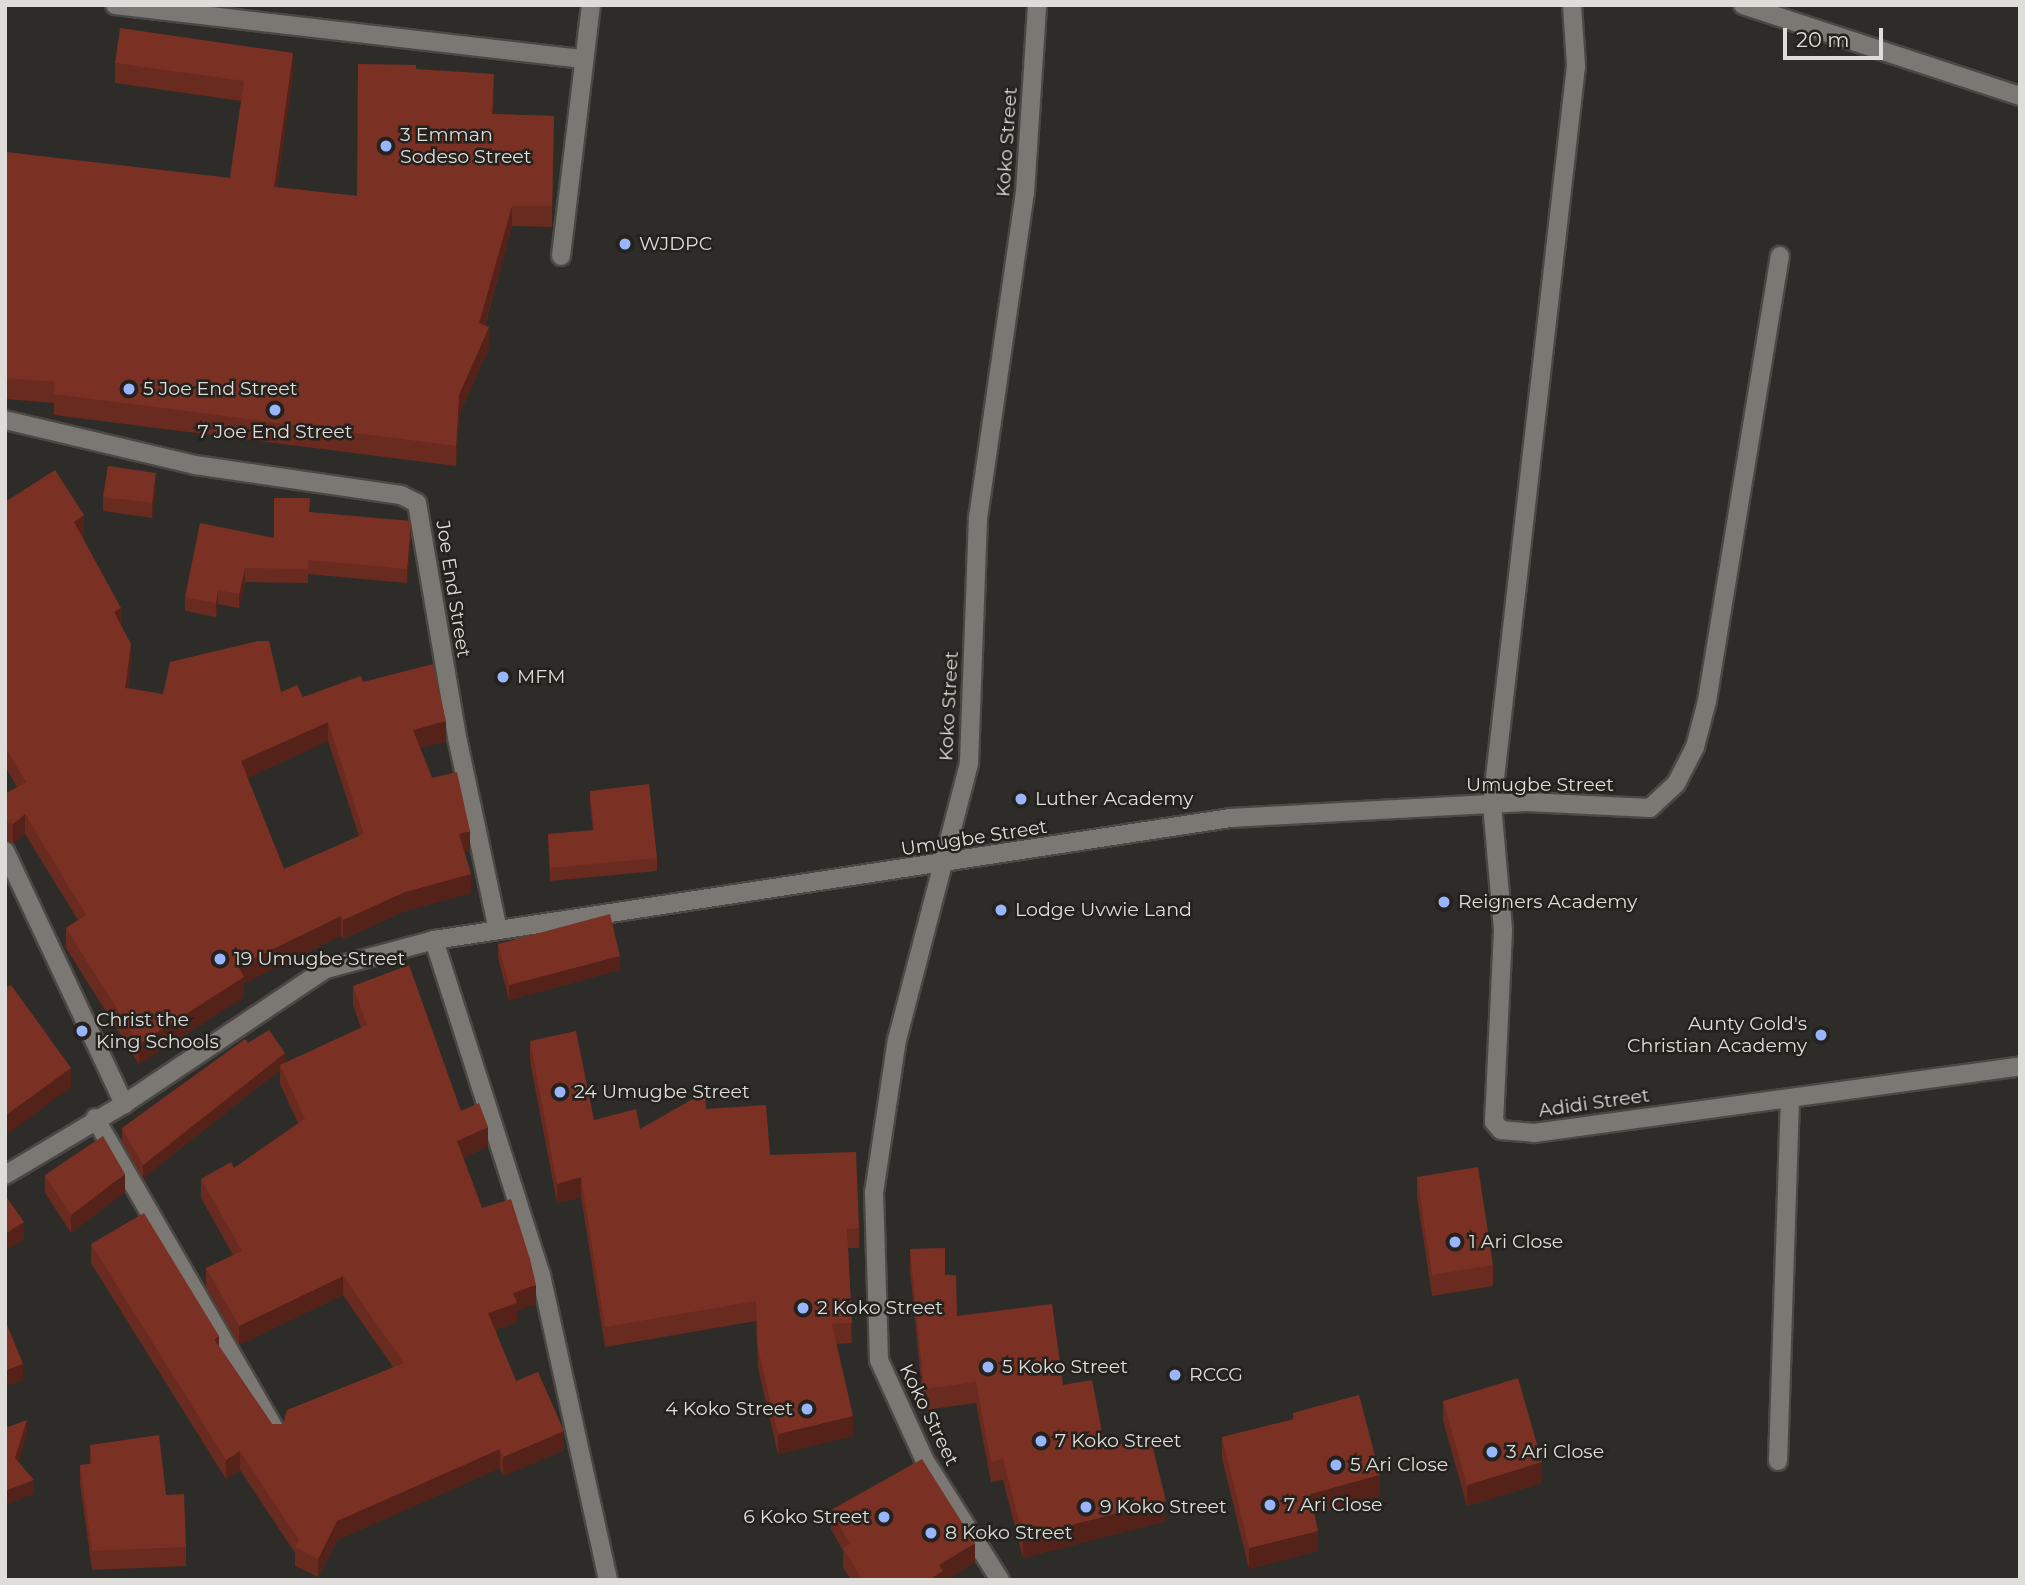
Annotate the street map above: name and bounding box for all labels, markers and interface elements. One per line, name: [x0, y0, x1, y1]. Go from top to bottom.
scale bar: [1787, 14, 1887, 58]
text: 20 m: [1796, 27, 1850, 52]
street label: Koko Street: [992, 86, 1022, 198]
place label: 3 Emman Sodeso Street: [400, 124, 532, 168]
marker: 3 Emman Sodeso Street: [378, 138, 394, 154]
place label: WJDPC: [639, 233, 712, 255]
marker: WJDPC: [617, 236, 633, 252]
place label: 5 Joe End Street: [143, 378, 297, 400]
marker: 5 Joe End Street: [121, 381, 137, 397]
marker: 7 Joe End Street: [267, 402, 283, 418]
place label: 7 Joe End Street: [198, 421, 352, 443]
street label: Joe End Street: [431, 519, 475, 659]
street label: Koko Street: [935, 650, 963, 762]
place label: MFM: [517, 666, 565, 688]
marker: MFM: [495, 669, 511, 685]
street label: Umugbe Street: [1466, 774, 1614, 796]
place label: Luther Academy: [1035, 788, 1193, 810]
marker: Luther Academy: [1013, 791, 1029, 807]
street label: Umugbe Street: [899, 815, 1049, 861]
place label: Reigners Academy: [1458, 891, 1637, 913]
marker: Reigners Academy: [1436, 894, 1452, 910]
place label: Lodge Uvwie Land: [1015, 899, 1192, 921]
marker: Lodge Uvwie Land: [993, 902, 1009, 918]
place label: 19 Umugbe Street: [234, 948, 405, 970]
marker: 19 Umugbe Street: [212, 951, 228, 967]
place label: Christ the King Schools: [96, 1009, 219, 1053]
place label: Aunty Gold's Christian Academy: [1627, 1013, 1807, 1057]
marker: Christ the King Schools: [74, 1023, 90, 1039]
marker: Aunty Gold's Christian Academy: [1813, 1027, 1829, 1043]
place label: 24 Umugbe Street: [574, 1081, 750, 1103]
marker: 24 Umugbe Street: [552, 1084, 568, 1100]
street label: Adidi Street: [1537, 1084, 1651, 1122]
place label: 1 Ari Close: [1469, 1231, 1563, 1253]
marker: 1 Ari Close: [1447, 1234, 1463, 1250]
place label: 2 Koko Street: [817, 1297, 943, 1319]
marker: 2 Koko Street: [795, 1300, 811, 1316]
place label: 5 Koko Street: [1002, 1356, 1128, 1378]
marker: 5 Koko Street: [980, 1359, 996, 1375]
street label: Koko Street: [895, 1360, 963, 1470]
place label: RCCG: [1189, 1364, 1243, 1386]
marker: RCCG: [1167, 1367, 1183, 1383]
place label: 4 Koko Street: [665, 1398, 793, 1420]
marker: 4 Koko Street: [799, 1401, 815, 1417]
place label: 7 Koko Street: [1055, 1430, 1181, 1452]
marker: 7 Koko Street: [1033, 1433, 1049, 1449]
place label: 3 Ari Close: [1506, 1441, 1604, 1463]
marker: 3 Ari Close: [1484, 1444, 1500, 1460]
place label: 5 Ari Close: [1350, 1454, 1448, 1476]
marker: 5 Ari Close: [1328, 1457, 1344, 1473]
place label: 7 Ari Close: [1284, 1494, 1383, 1516]
place label: 9 Koko Street: [1100, 1496, 1227, 1518]
marker: 7 Ari Close: [1262, 1497, 1278, 1513]
marker: 9 Koko Street: [1078, 1499, 1094, 1515]
place label: 6 Koko Street: [743, 1506, 870, 1528]
marker: 6 Koko Street: [876, 1509, 892, 1525]
place label: 8 Koko Street: [945, 1522, 1072, 1544]
marker: 8 Koko Street: [923, 1525, 939, 1541]

